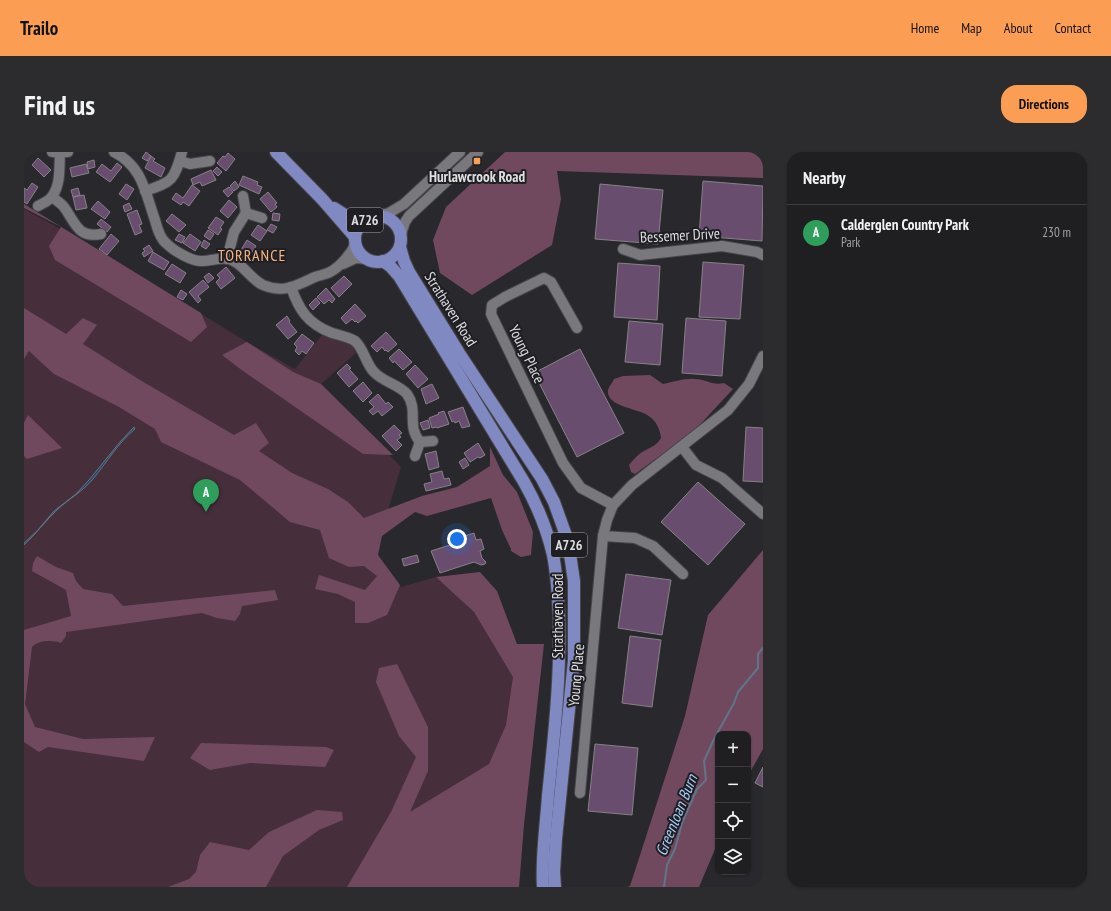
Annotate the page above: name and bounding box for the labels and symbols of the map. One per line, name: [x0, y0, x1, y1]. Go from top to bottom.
marker: Hurlawcrook Road: [472, 156, 482, 166]
place label: Hurlawcrook Road: [429, 167, 525, 186]
road number: A726: [347, 208, 383, 232]
street label: Bessemer Drive: [640, 223, 720, 247]
district label: TORRANCE: [218, 245, 286, 265]
street label: Strathaven Road: [420, 268, 482, 350]
street label: Young Place: [505, 322, 549, 386]
pin: A: [193, 479, 219, 512]
your location: [447, 529, 467, 549]
road number: A726: [551, 533, 587, 557]
street label: Strathaven Road: [548, 574, 567, 658]
street label: Young Place: [564, 643, 588, 707]
water label: Greenloan Burn: [651, 771, 702, 858]

